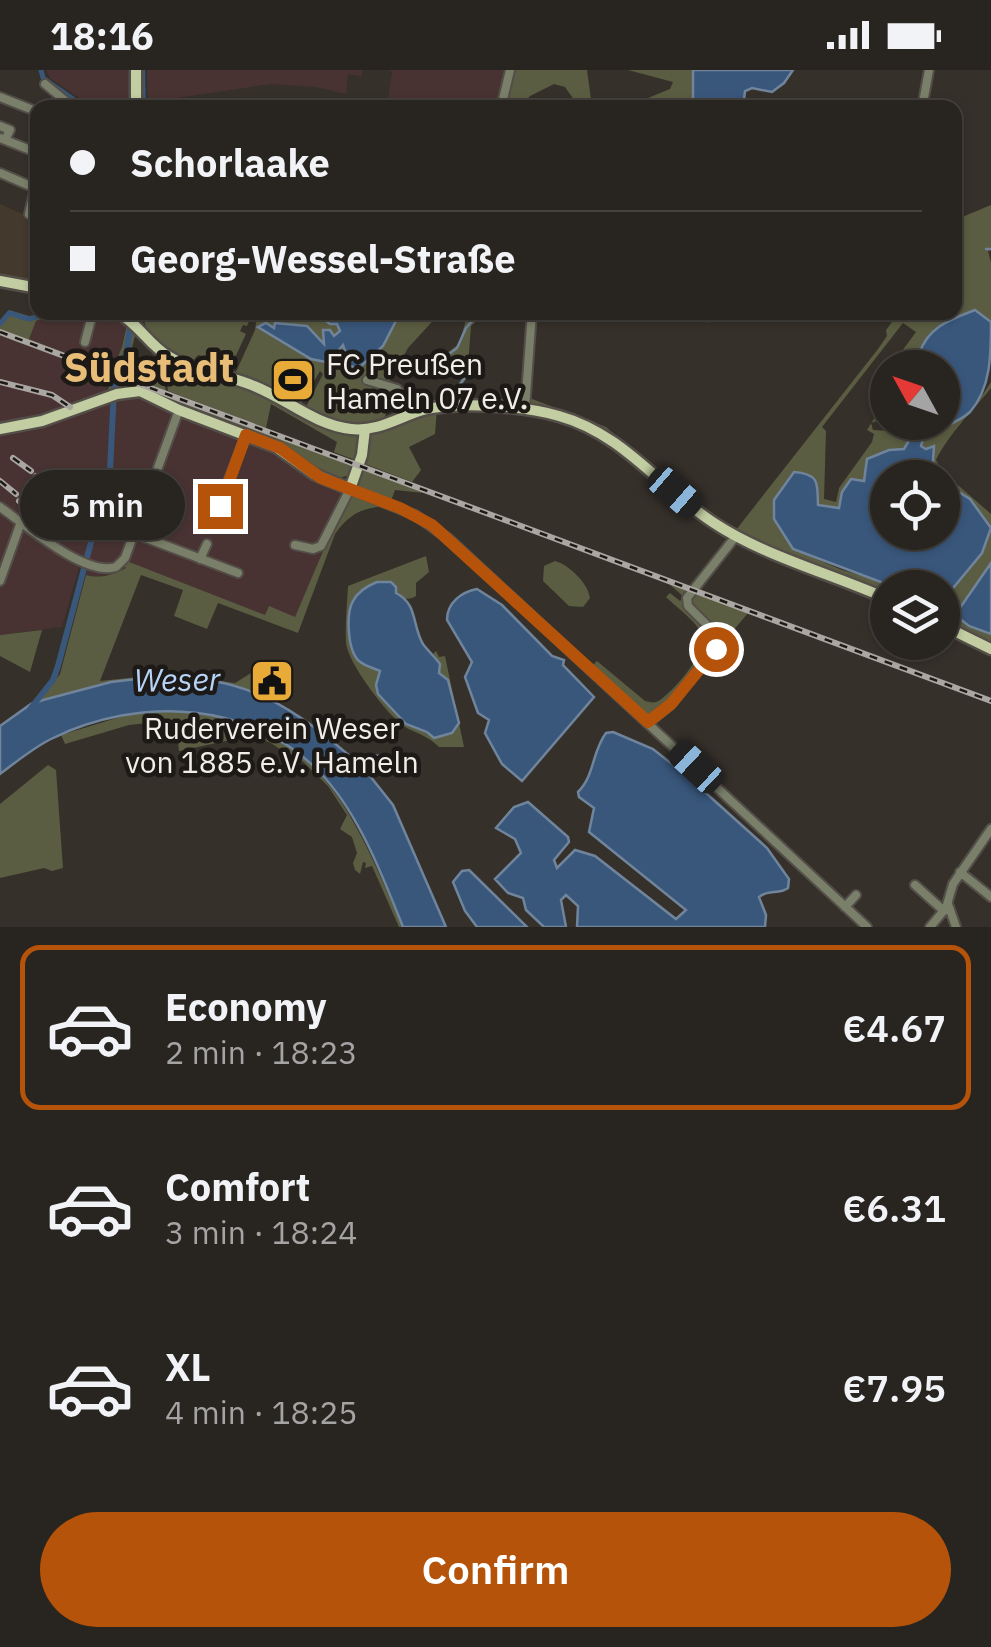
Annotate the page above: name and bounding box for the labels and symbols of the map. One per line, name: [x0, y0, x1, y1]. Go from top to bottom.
district label: Südstadt: [64, 341, 234, 393]
place label: FC Preußen Hameln 07 e.V.: [326, 344, 528, 417]
north arrow: [870, 350, 960, 440]
sports icon: FC Preußen Hameln 07 e.V.: [270, 357, 316, 403]
car: [643, 461, 707, 523]
callout: 5 min: [20, 471, 185, 541]
route end: [198, 484, 243, 529]
route start: [694, 627, 739, 672]
water label: Weser: [133, 657, 222, 701]
public building icon: Ruderverein Weser von 1885 e.V. Hameln: [249, 658, 295, 704]
place label: Ruderverein Weser von 1885 e.V. Hameln: [125, 708, 419, 781]
car: [664, 736, 728, 798]

